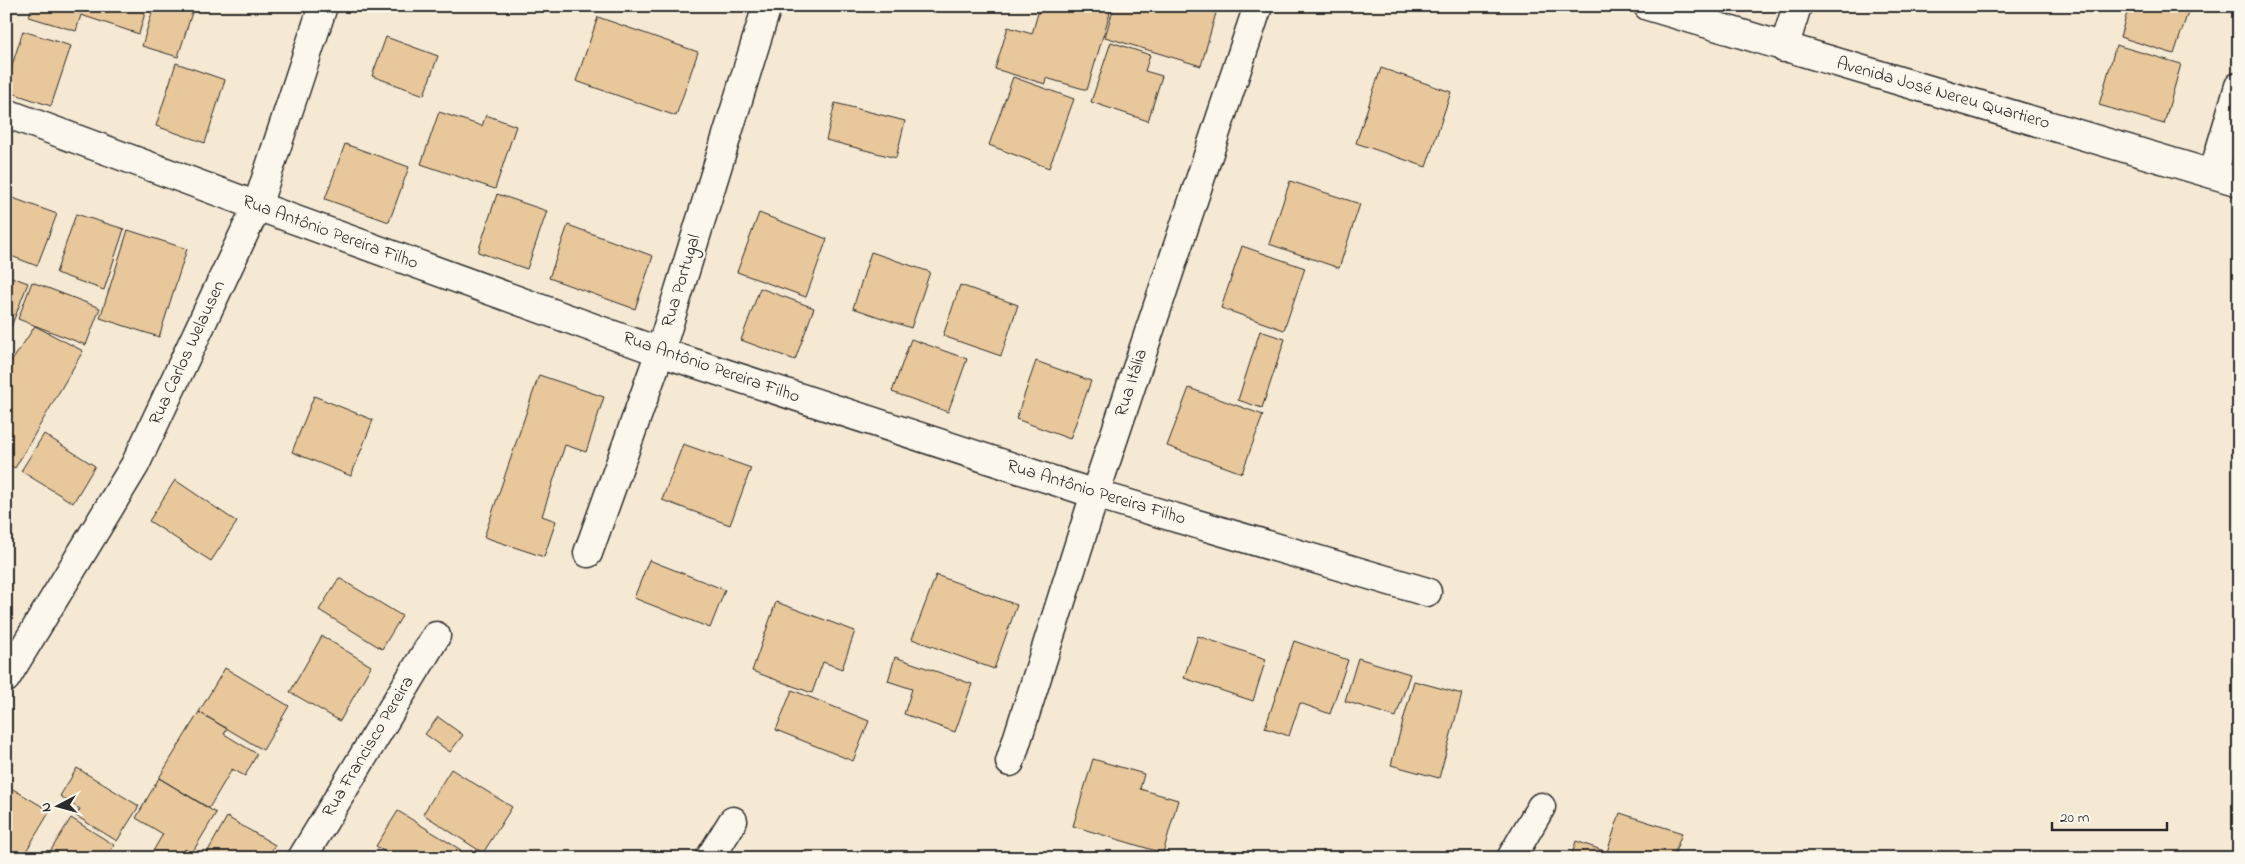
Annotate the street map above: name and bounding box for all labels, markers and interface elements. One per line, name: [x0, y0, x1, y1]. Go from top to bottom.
street label: Avenida José Nereu Quartiero: [1833, 51, 2053, 137]
street label: Rua Antônio Pereira Filho: [238, 189, 422, 277]
street label: Rua Portugal: [656, 231, 709, 331]
street label: Rua Carlos Welausen: [143, 276, 233, 430]
street label: Rua Antônio Pereira Filho: [619, 325, 803, 411]
street label: Rua Itália: [1109, 346, 1155, 420]
street label: Rua Antônio Pereira Filho: [1003, 453, 1189, 533]
street label: Rua Francisco Pereira: [316, 671, 422, 823]
north arrow: [32, 782, 82, 832]
scale bar: [2052, 799, 2168, 831]
text: N: [36, 801, 57, 813]
text: 20 m: [2060, 807, 2090, 829]

